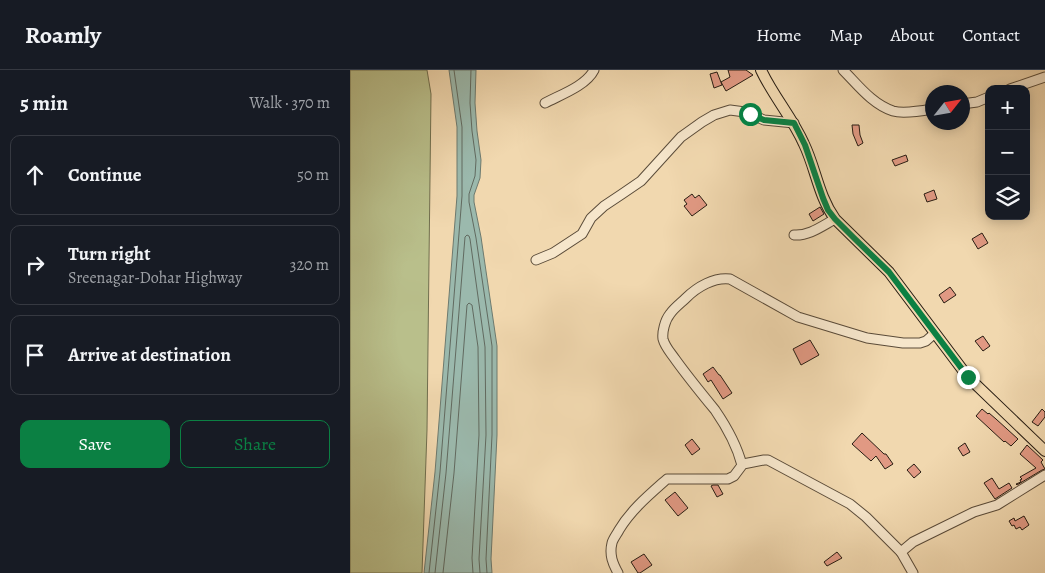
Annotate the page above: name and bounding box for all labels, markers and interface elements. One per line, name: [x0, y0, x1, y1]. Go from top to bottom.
text: Roamly: [25, 19, 101, 51]
text: Home: [756, 23, 801, 47]
text: Map: [829, 23, 862, 47]
text: About: [890, 23, 934, 47]
text: Contact: [962, 23, 1020, 47]
north arrow: [925, 85, 970, 130]
map controls: [985, 85, 1030, 220]
button: +: [985, 85, 1030, 130]
text: 5 min: [20, 89, 68, 117]
text: Walk · 370 m: [249, 92, 330, 114]
route start: [739, 103, 762, 126]
button: −: [985, 130, 1030, 175]
icon: ahead: [21, 161, 49, 189]
text: Continue: [68, 162, 142, 188]
text: 50 m: [297, 164, 329, 186]
button: layers: [985, 175, 1030, 220]
text: Turn right: [68, 241, 150, 267]
icon: right: [21, 251, 49, 279]
text: 320 m: [290, 254, 329, 276]
text: Sreenagar-Dohar Highway: [68, 267, 242, 289]
icon: arrive: [21, 341, 49, 369]
text: Arrive at destination: [68, 342, 231, 368]
route end: [957, 366, 980, 389]
button: Save: [20, 420, 170, 468]
button: Share: [180, 420, 330, 468]

